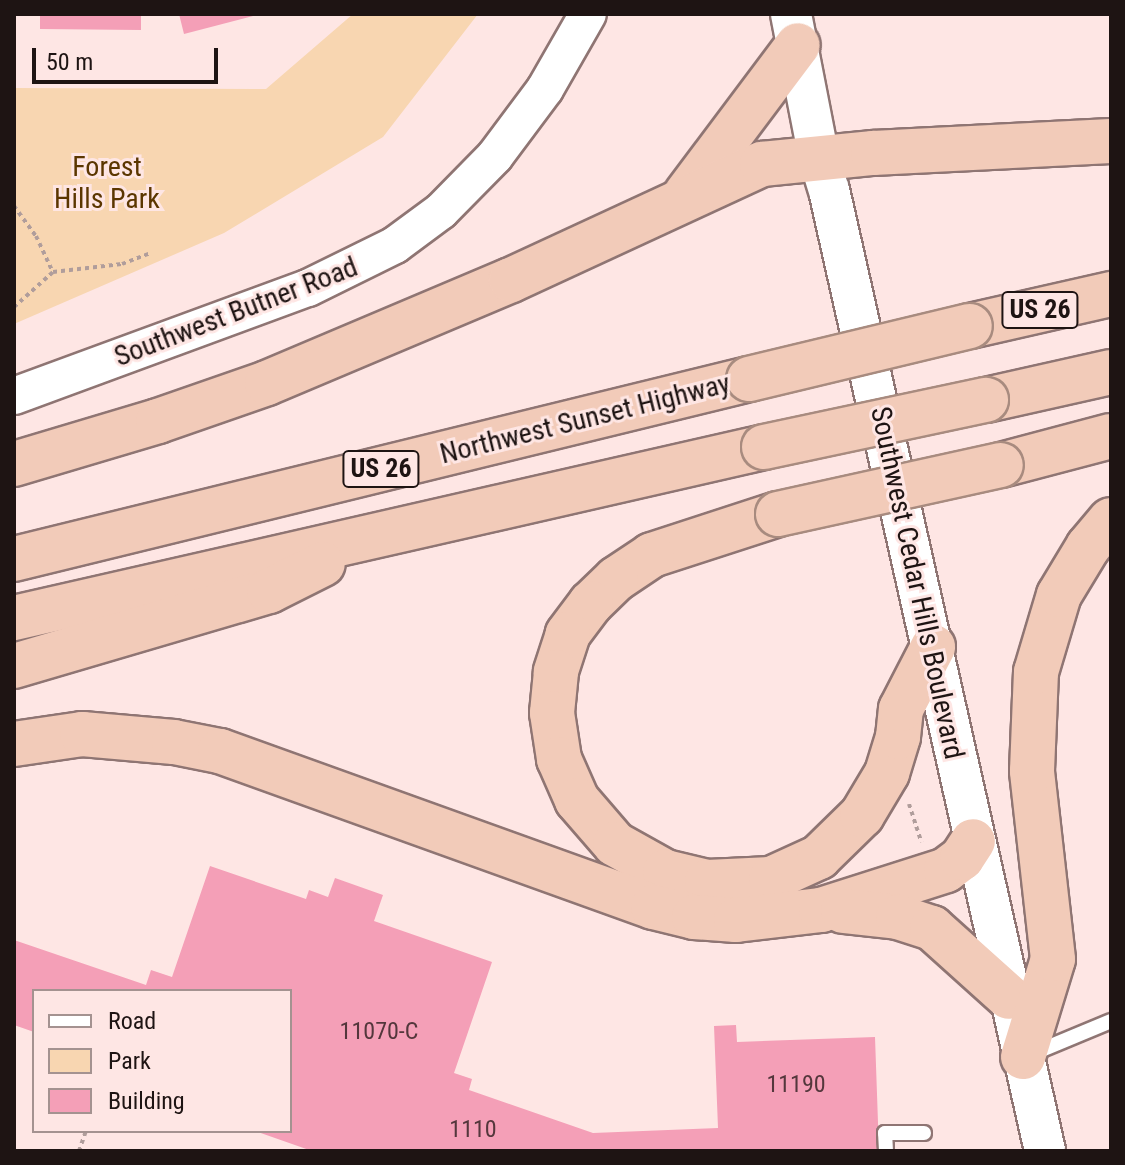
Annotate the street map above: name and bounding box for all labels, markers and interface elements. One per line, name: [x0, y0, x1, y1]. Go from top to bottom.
scale bar: [36, 32, 222, 82]
text: 50 m: [46, 48, 93, 76]
park label: Forest Hills Park: [54, 150, 160, 216]
street label: Southwest Butner Road: [110, 250, 362, 374]
road number: US 26: [1000, 288, 1080, 332]
street label: Northwest Sunset Highway: [437, 367, 733, 471]
street label: Southwest Cedar Hills Boulevard: [863, 404, 971, 762]
road number: US 26: [341, 447, 421, 491]
legend: [32, 989, 292, 1133]
text: Road: [108, 1007, 156, 1035]
house number: 11070-C: [340, 1018, 418, 1046]
text: Park: [108, 1047, 151, 1075]
house number: 11190: [766, 1071, 826, 1099]
text: Building: [108, 1087, 185, 1115]
house number: 1110: [449, 1116, 497, 1144]

